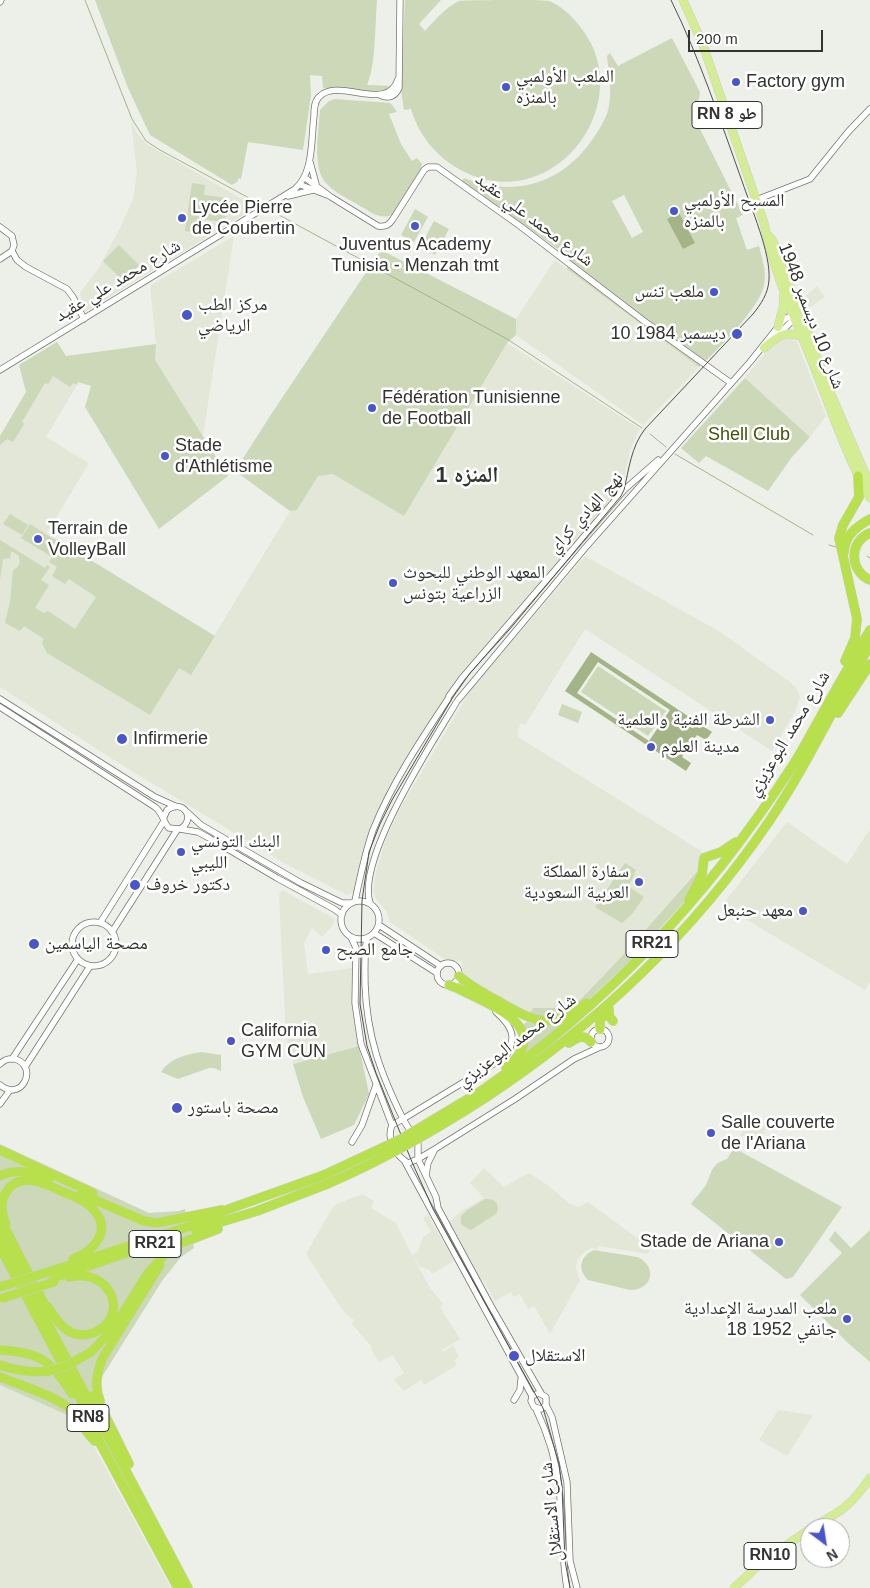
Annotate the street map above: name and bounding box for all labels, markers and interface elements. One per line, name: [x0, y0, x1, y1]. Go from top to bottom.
scale bar: [690, 20, 825, 52]
text: 200 m: [696, 30, 738, 47]
place label: الملعب الأولمبي بالمنزه: [516, 66, 614, 108]
place label: Factory gym: [746, 71, 845, 93]
marker: Factory gym: [730, 76, 742, 88]
marker: الملعب الأولمبي بالمنزه: [500, 81, 512, 93]
road number: RN 8 طو: [692, 102, 762, 128]
street label: شارع محمد علي عقيد: [471, 169, 597, 271]
place label: المسبح الأولمبي بالمنزه: [684, 190, 785, 232]
place label: Lycée Pierre de Coubertin: [192, 197, 295, 240]
marker: المسبح الأولمبي بالمنزه: [668, 205, 680, 217]
marker: Lycée Pierre de Coubertin: [176, 212, 188, 224]
marker: Juventus Academy Tunisia - Menzah tmt: [409, 220, 421, 232]
place label: Juventus Academy Tunisia - Menzah tmt: [331, 234, 499, 276]
street label: شارع محمد علي عقيد: [51, 235, 185, 327]
street label: شارع 10 ديسمبر 1948: [773, 240, 849, 392]
place label: ملعب تنس: [634, 281, 704, 303]
marker: ملعب تنس: [708, 286, 720, 298]
place label: مركز الطب الرياضي: [198, 294, 267, 336]
marker: مركز الطب الرياضي: [180, 308, 194, 322]
place label: 10 ديسمبر 1984: [610, 323, 726, 345]
marker: 10 ديسمبر 1984: [730, 327, 744, 341]
place label: Fédération Tunisienne de Football: [382, 387, 560, 429]
marker: Fédération Tunisienne de Football: [366, 402, 378, 414]
park label: Shell Club: [708, 424, 790, 446]
place label: Stade d'Athlétisme: [175, 435, 272, 478]
marker: Stade d'Athlétisme: [159, 450, 171, 462]
district label: المنزه 1: [436, 463, 498, 489]
street label: نهج الهادي كراي: [544, 468, 628, 558]
place label: Terrain de VolleyBall: [48, 518, 128, 560]
marker: Terrain de VolleyBall: [32, 533, 44, 545]
place label: المعهد الوطني للبحوث الزراعية بتونس: [403, 562, 545, 604]
marker: المعهد الوطني للبحوث الزراعية بتونس: [387, 577, 399, 589]
street label: شارع محمد البوعزيزي: [743, 667, 835, 801]
place label: الشرطة الفنية والعلمية: [617, 709, 760, 731]
marker: الشرطة الفنية والعلمية: [764, 714, 776, 726]
place label: Infirmerie: [133, 728, 208, 750]
marker: Infirmerie: [115, 732, 129, 746]
place label: مدينة العلوم: [661, 736, 739, 758]
marker: مدينة العلوم: [645, 741, 657, 753]
place label: البنك التونسي الليبي: [191, 831, 280, 874]
marker: البنك التونسي الليبي: [175, 846, 187, 858]
place label: سفارة المملكة العربية السعودية: [524, 861, 629, 904]
place label: دكتور خروف: [146, 874, 230, 896]
marker: سفارة المملكة العربية السعودية: [633, 876, 645, 888]
marker: دكتور خروف: [128, 878, 142, 892]
place label: معهد حنبعل: [717, 900, 793, 922]
marker: معهد حنبعل: [797, 905, 809, 917]
road number: RR21: [626, 931, 678, 958]
place label: مصحة الياسمين: [45, 933, 148, 955]
marker: مصحة الياسمين: [27, 937, 41, 951]
place label: جامع الصبح: [336, 939, 413, 961]
marker: جامع الصبح: [320, 944, 332, 956]
street label: شارع محمد البوعزيزي: [453, 989, 581, 1093]
place label: California GYM CUN: [241, 1020, 326, 1062]
marker: California GYM CUN: [225, 1035, 237, 1047]
place label: مصحة باستور: [188, 1097, 279, 1119]
marker: مصحة باستور: [170, 1101, 184, 1115]
place label: Salle couverte de l'Ariana: [721, 1112, 835, 1154]
marker: Salle couverte de l'Ariana: [705, 1127, 717, 1139]
road number: RR21: [129, 1230, 181, 1258]
place label: Stade de Ariana: [640, 1231, 769, 1253]
marker: Stade de Ariana: [773, 1236, 785, 1248]
place label: ملعب المدرسة الإعدادية 18 جانفي 1952: [684, 1298, 837, 1340]
marker: ملعب المدرسة الإعدادية 18 جانفي 1952: [841, 1313, 853, 1325]
place label: الاستقلال: [525, 1345, 586, 1367]
marker: الاستقلال: [507, 1349, 521, 1363]
road number: RN8: [67, 1405, 109, 1432]
street label: شارع الاستقلال: [536, 1461, 568, 1563]
north arrow: [800, 1518, 850, 1568]
road number: RN10: [744, 1542, 796, 1570]
text: N: [824, 1546, 841, 1564]

